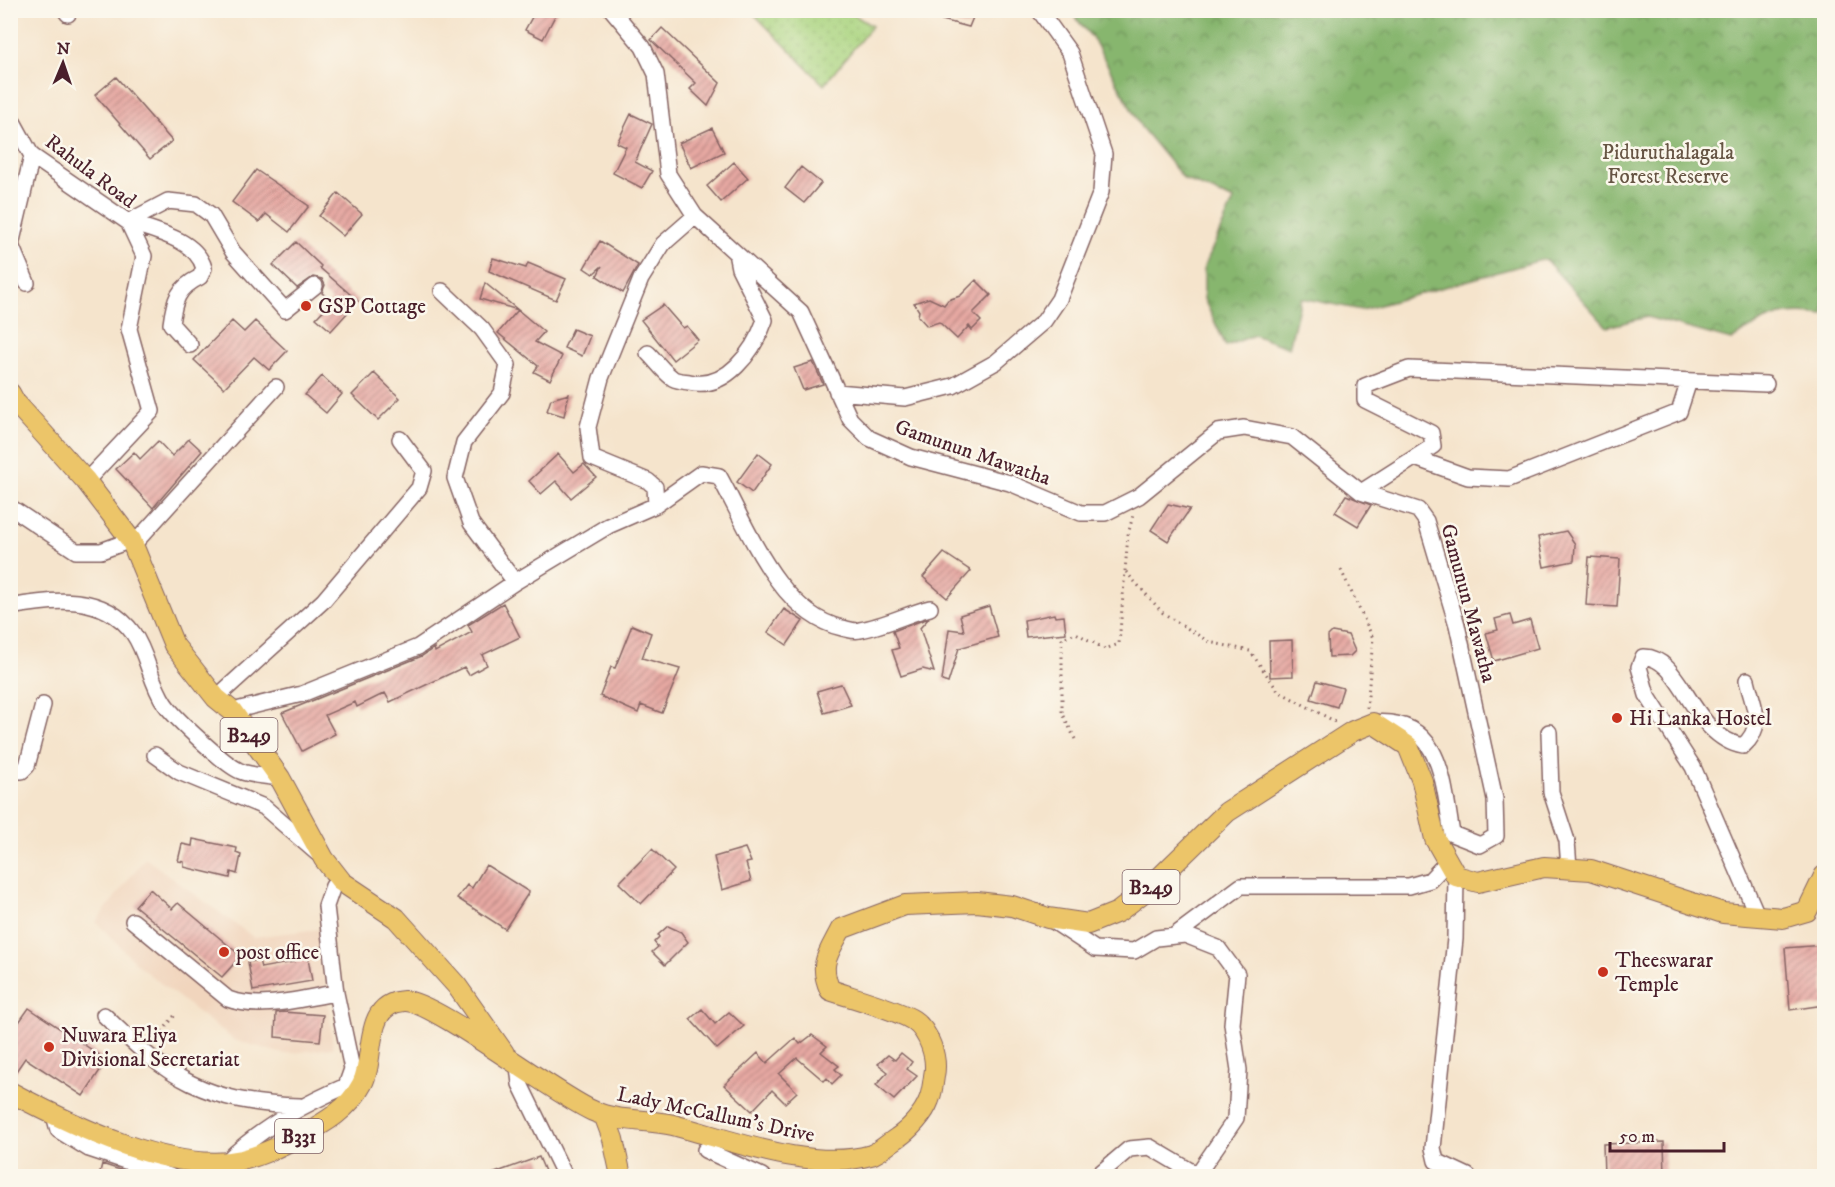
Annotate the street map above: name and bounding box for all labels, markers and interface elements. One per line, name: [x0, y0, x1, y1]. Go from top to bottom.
north arrow: [33, 33, 93, 93]
text: N: [57, 39, 70, 59]
street label: Rahula Road: [40, 129, 141, 215]
park label: Piduruthalagala Forest Reserve: [1602, 140, 1734, 190]
place label: GSP Cottage: [318, 294, 426, 320]
marker: GSP Cottage: [299, 299, 313, 313]
street label: Gamunun Mawatha: [891, 414, 1054, 492]
street label: Gamunun Mawatha: [1434, 521, 1502, 685]
place label: Hi Lanka Hostel: [1629, 706, 1772, 732]
marker: Hi Lanka Hostel: [1610, 711, 1624, 725]
road number: B249: [220, 718, 278, 752]
road number: B249: [1122, 870, 1180, 904]
place label: post office: [235, 940, 320, 966]
marker: post office: [217, 945, 231, 959]
place label: Theeswarar Temple: [1615, 948, 1713, 998]
marker: Theeswarar Temple: [1596, 965, 1610, 979]
place label: Nuwara Eliya Divisional Secretariat: [61, 1023, 240, 1073]
marker: Nuwara Eliya Divisional Secretariat: [42, 1040, 56, 1054]
street label: Lady McCallum's Drive: [615, 1081, 817, 1149]
scale bar: [1610, 1115, 1724, 1153]
road number: B331: [275, 1119, 323, 1153]
text: 50 m: [1619, 1126, 1655, 1148]

